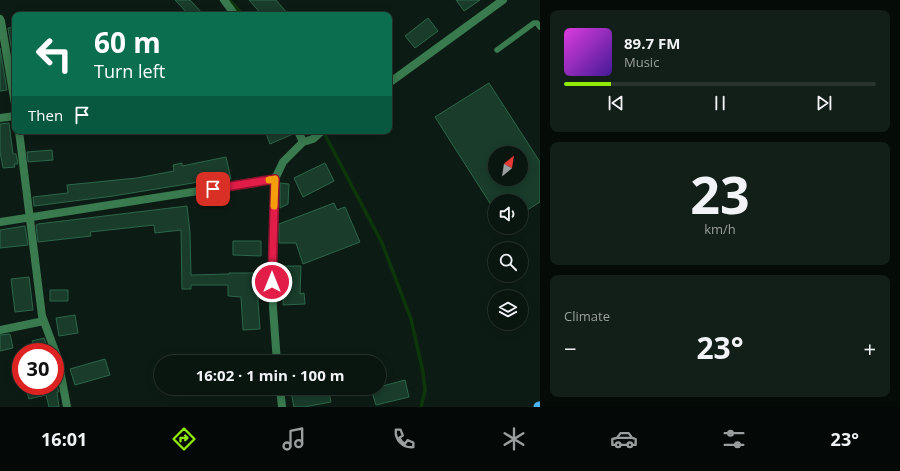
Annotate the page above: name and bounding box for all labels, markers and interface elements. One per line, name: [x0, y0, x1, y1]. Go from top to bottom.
text: 60 m: [94, 23, 161, 61]
icon: left: [28, 28, 80, 80]
text: 89.7 FM: [624, 33, 680, 53]
text: Music: [624, 53, 659, 71]
text: Turn left: [94, 59, 165, 83]
icon: previous: [605, 92, 627, 114]
icon: pause: [709, 92, 731, 114]
icon: next: [813, 92, 835, 114]
icon: arrive: [71, 104, 93, 126]
text: Then: [28, 105, 63, 125]
north arrow: [488, 146, 528, 186]
map controls: [488, 146, 528, 330]
text: 23: [690, 158, 750, 229]
pin: [196, 172, 230, 206]
icon: arrive: [202, 178, 224, 200]
button: sound: [488, 194, 528, 234]
text: km/h: [704, 220, 736, 238]
button: search: [488, 242, 528, 282]
position arrow: [251, 261, 293, 303]
button: layers: [488, 290, 528, 330]
text: Climate: [564, 307, 610, 325]
text: 23°: [696, 327, 744, 368]
text: −: [564, 333, 577, 363]
text: +: [863, 333, 876, 363]
speed limit sign: 30: [12, 343, 64, 395]
text: 16:02 · 1 min · 100 m: [196, 365, 344, 385]
icon: directions: [170, 425, 198, 453]
icon: music: [280, 425, 308, 453]
icon: phone: [390, 425, 418, 453]
icon: climate: [500, 425, 528, 453]
icon: car: [610, 425, 638, 453]
icon: filters: [720, 425, 748, 453]
text: 16:01: [41, 427, 87, 451]
text: 23°: [831, 427, 859, 451]

